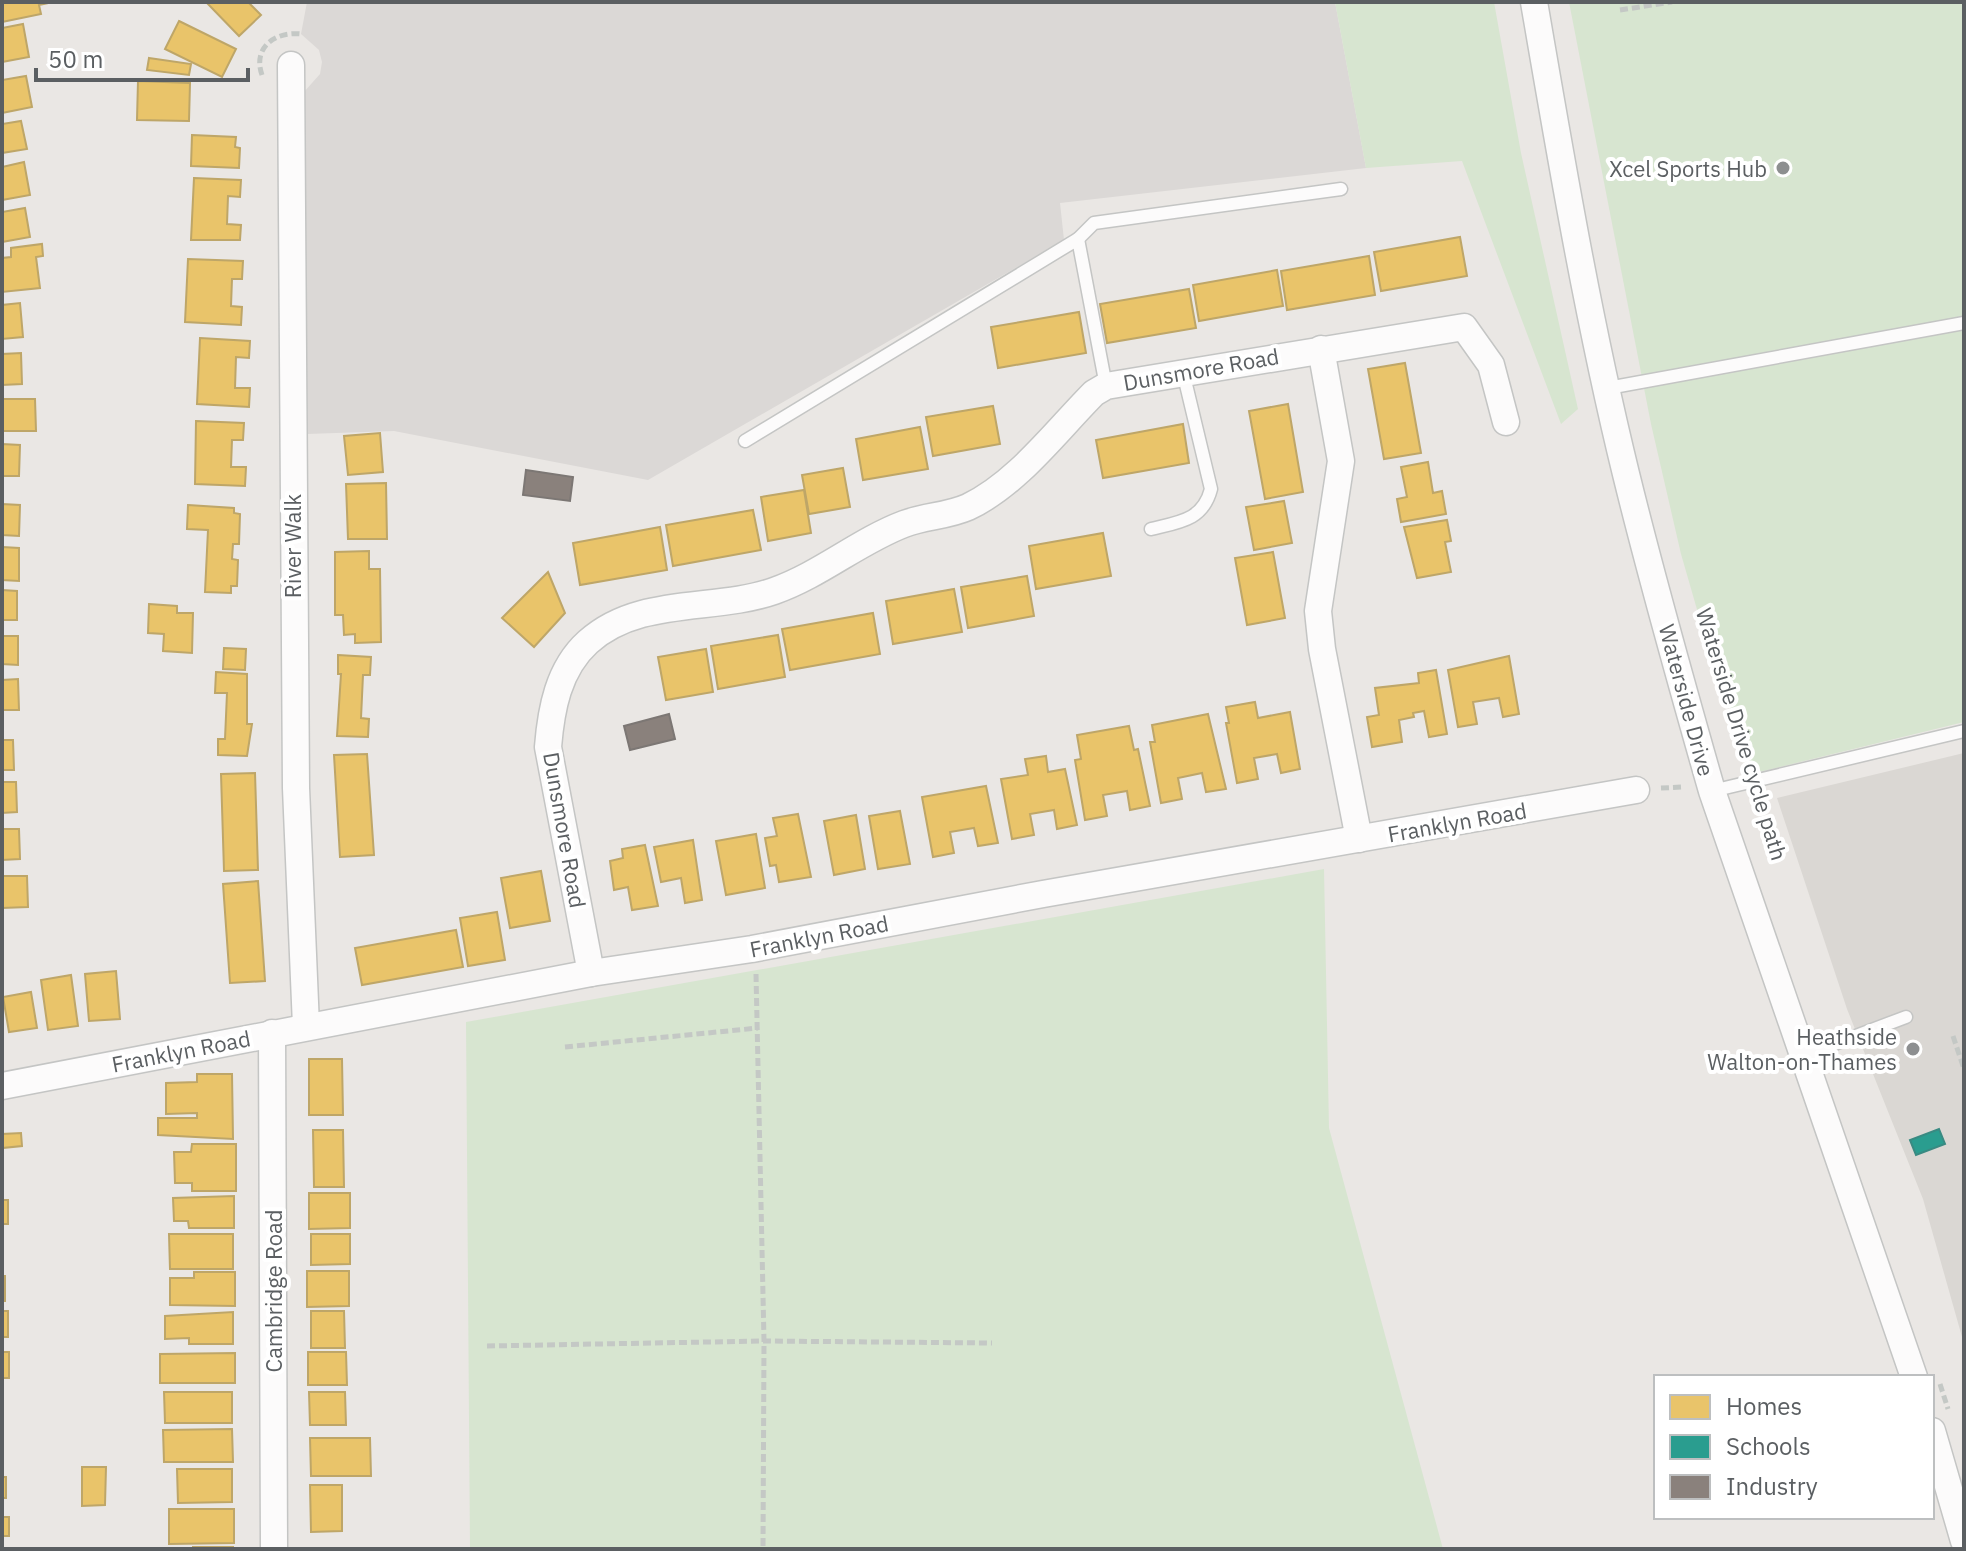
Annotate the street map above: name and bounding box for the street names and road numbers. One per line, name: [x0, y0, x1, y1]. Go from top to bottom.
street label: Dunsmore Road: [1121, 341, 1281, 397]
street label: River Walk: [278, 493, 307, 598]
street label: Waterside Drive cycle path: [1690, 604, 1794, 864]
street label: Waterside Drive: [1653, 621, 1721, 779]
street label: Dunsmore Road: [537, 750, 593, 910]
street label: Franklyn Road: [1385, 796, 1529, 848]
street label: Franklyn Road: [747, 908, 891, 964]
street label: Franklyn Road: [109, 1023, 253, 1079]
street label: Cambridge Road: [259, 1209, 288, 1373]

